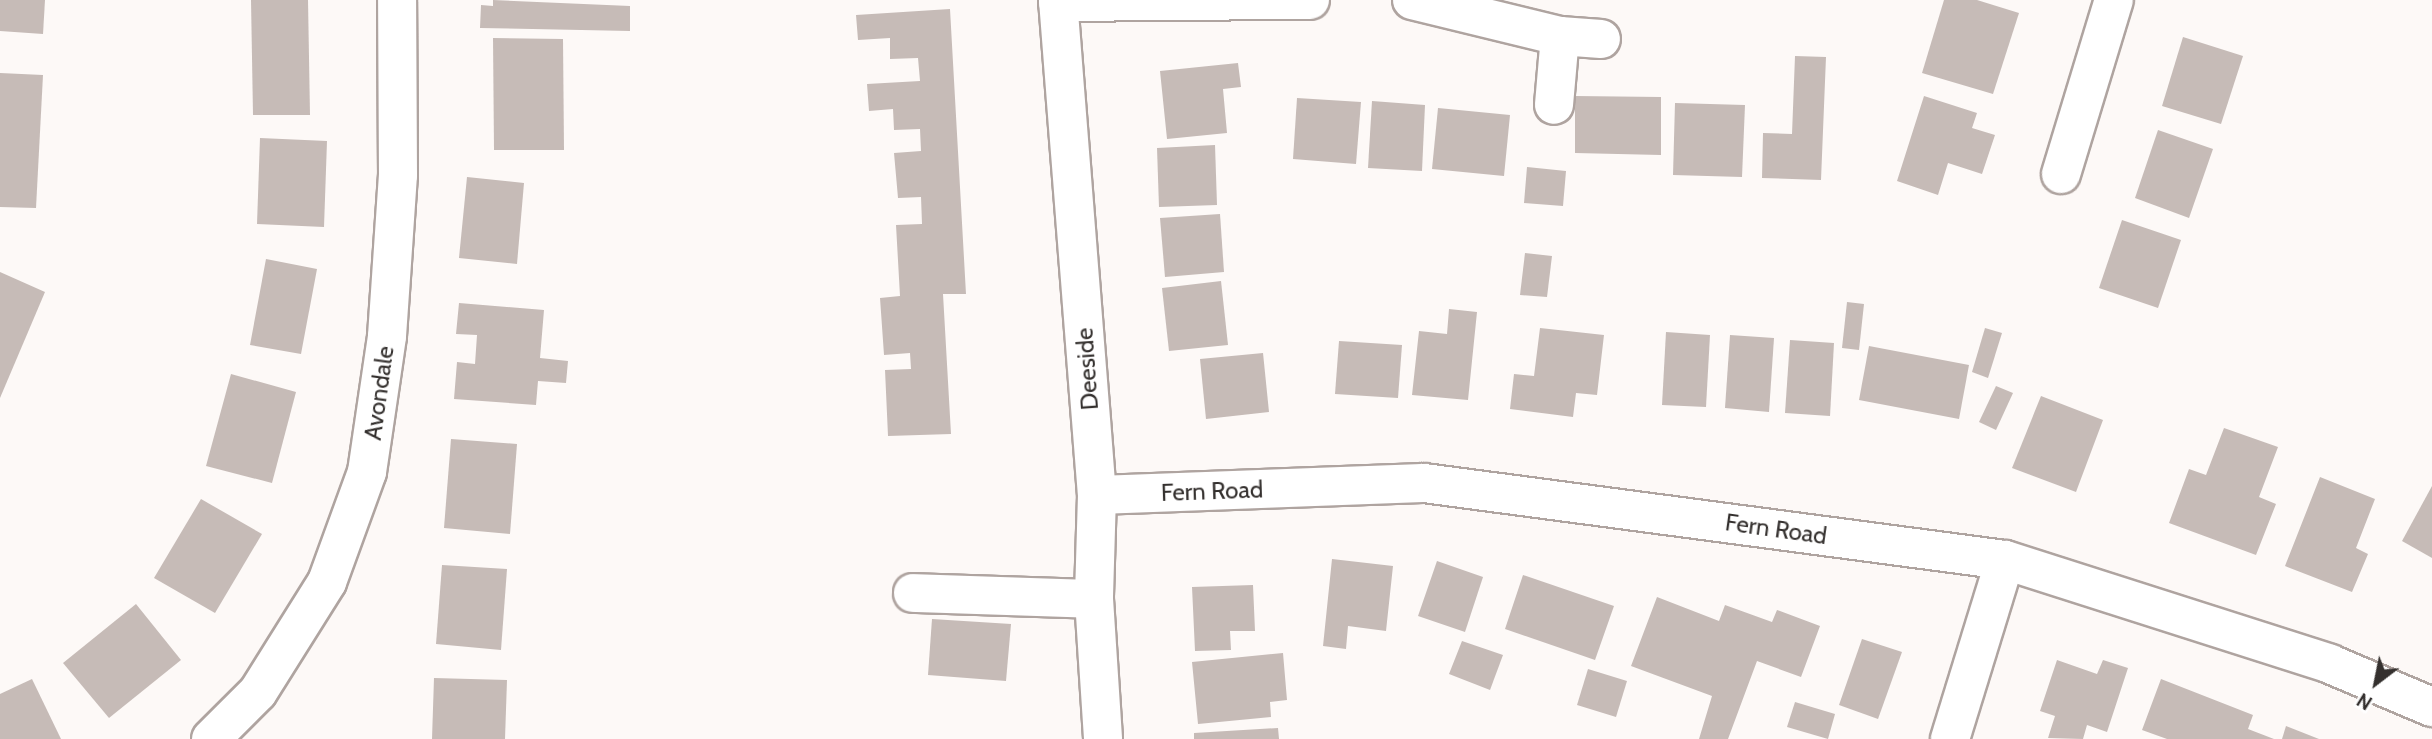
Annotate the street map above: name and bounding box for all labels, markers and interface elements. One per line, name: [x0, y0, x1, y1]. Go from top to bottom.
street label: Deeside: [1070, 327, 1104, 411]
street label: Avondale: [358, 344, 400, 442]
street label: Fern Road: [1160, 475, 1264, 507]
street label: Fern Road: [1723, 508, 1829, 550]
north arrow: [2341, 648, 2411, 718]
text: N: [2353, 688, 2376, 715]

